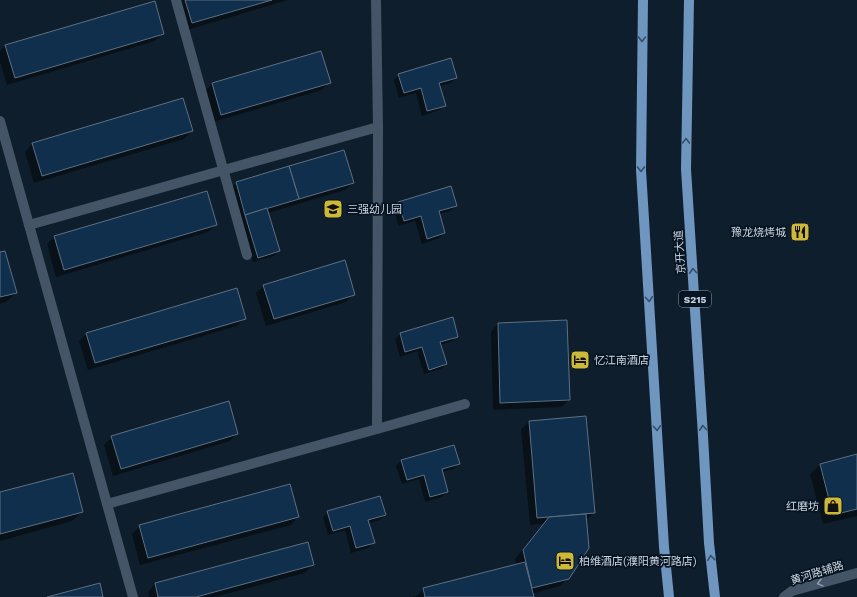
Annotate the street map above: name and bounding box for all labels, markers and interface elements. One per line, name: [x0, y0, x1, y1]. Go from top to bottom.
one-way arrow: [638, 36, 646, 42]
one-way arrow: [682, 138, 691, 144]
one-way arrow: [637, 166, 645, 172]
school or university icon: 三强幼儿园: [322, 198, 344, 220]
place label: 三强幼儿园: [347, 203, 402, 216]
restaurant icon: 豫龙烧烤城: [789, 221, 811, 243]
place label: 豫龙烧烤城: [731, 226, 786, 239]
street label: 京开大道: [672, 230, 688, 274]
one-way arrow: [688, 268, 697, 274]
road number: S215: [679, 291, 711, 307]
one-way arrow: [645, 296, 653, 302]
hotel icon: 忆江南酒店: [569, 349, 591, 371]
place label: 忆江南酒店: [594, 354, 649, 367]
one-way arrow: [653, 425, 662, 431]
one-way arrow: [698, 425, 707, 431]
shop icon: 红磨坊: [822, 495, 844, 517]
place label: 红磨坊: [786, 500, 819, 513]
hotel icon: 柏维酒店(濮阳黄河路店): [554, 550, 576, 572]
place label: 柏维酒店(濮阳黄河路店): [579, 555, 697, 568]
one-way arrow: [707, 555, 716, 561]
street label: 黄河路辅路: [789, 559, 845, 587]
one-way arrow: [817, 579, 823, 587]

